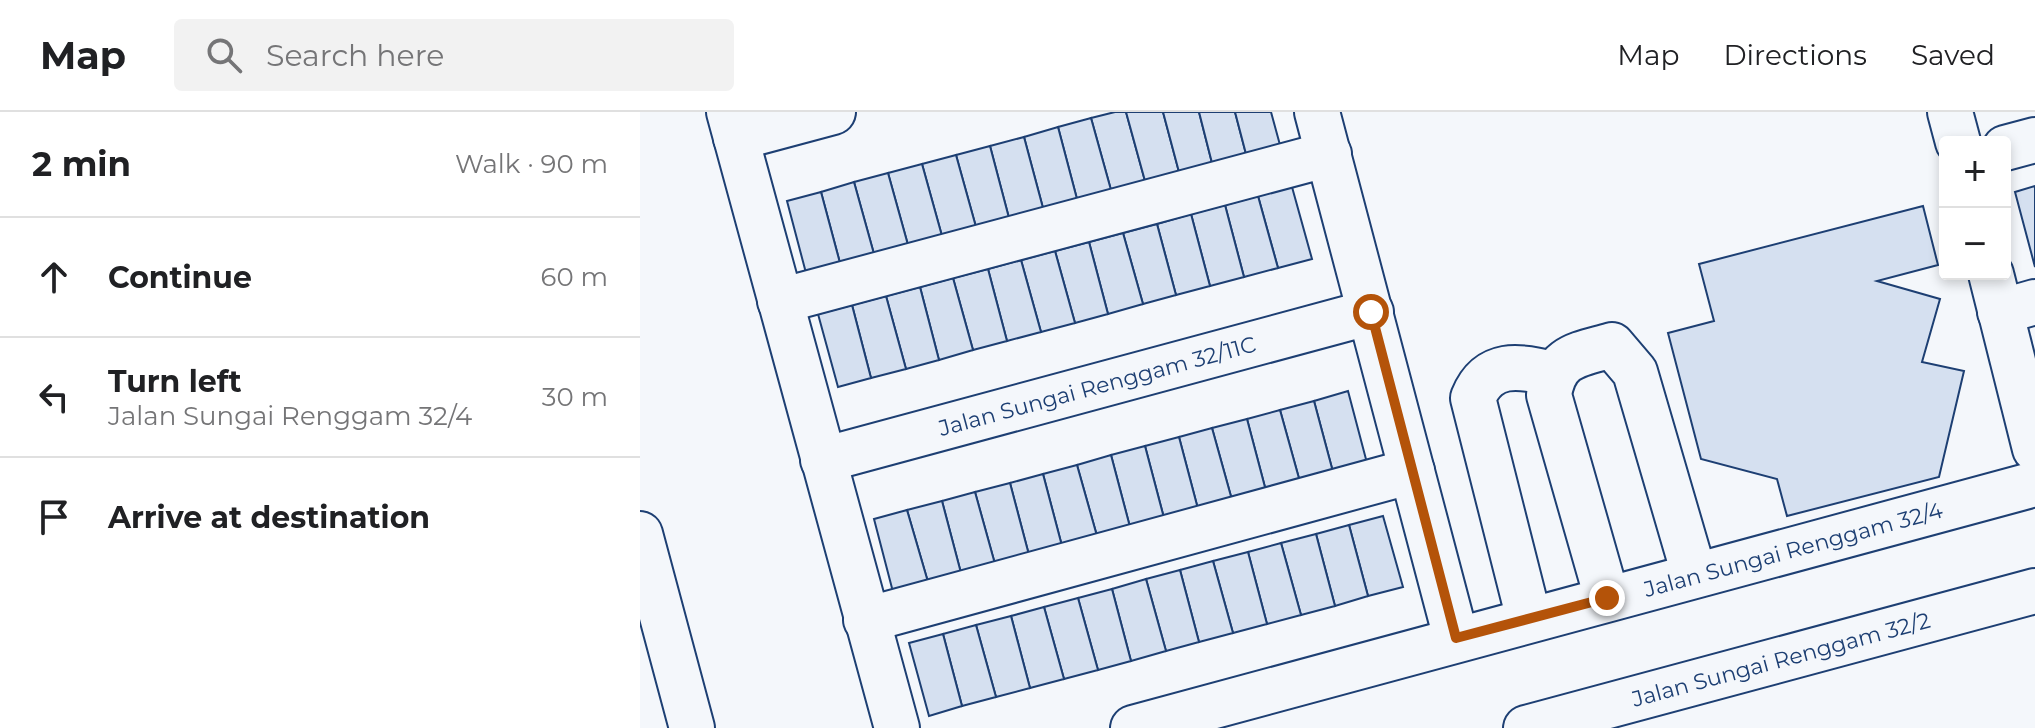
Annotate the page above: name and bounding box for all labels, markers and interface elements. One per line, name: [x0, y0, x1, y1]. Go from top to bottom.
search box: [174, 19, 734, 91]
text: Map: [40, 32, 126, 79]
icon: search: [202, 33, 246, 77]
text: Search here: [266, 37, 444, 74]
text: Map: [1617, 38, 1679, 72]
text: Directions: [1723, 38, 1867, 72]
text: Saved: [1911, 38, 1995, 72]
map controls: [1939, 136, 2011, 280]
button: +: [1939, 136, 2011, 208]
text: 2 min: [32, 143, 131, 185]
text: Walk · 90 m: [455, 148, 608, 180]
button: −: [1939, 208, 2011, 280]
icon: ahead: [32, 255, 76, 299]
text: Continue: [108, 259, 252, 296]
text: 60 m: [541, 261, 608, 293]
route start: [1353, 294, 1389, 330]
street label: Jalan Sungai Renggam 32/11C: [935, 331, 1259, 442]
text: Turn left: [108, 363, 241, 400]
icon: left: [32, 375, 76, 419]
text: 30 m: [542, 381, 608, 413]
text: Jalan Sungai Renggam 32/4: [108, 400, 472, 432]
icon: arrive: [32, 495, 76, 539]
street label: Jalan Sungai Renggam 32/4: [1640, 496, 1946, 603]
text: Arrive at destination: [108, 499, 430, 536]
route end: [1589, 580, 1625, 616]
street label: Jalan Sungai Renggam 32/2: [1628, 607, 1933, 713]

